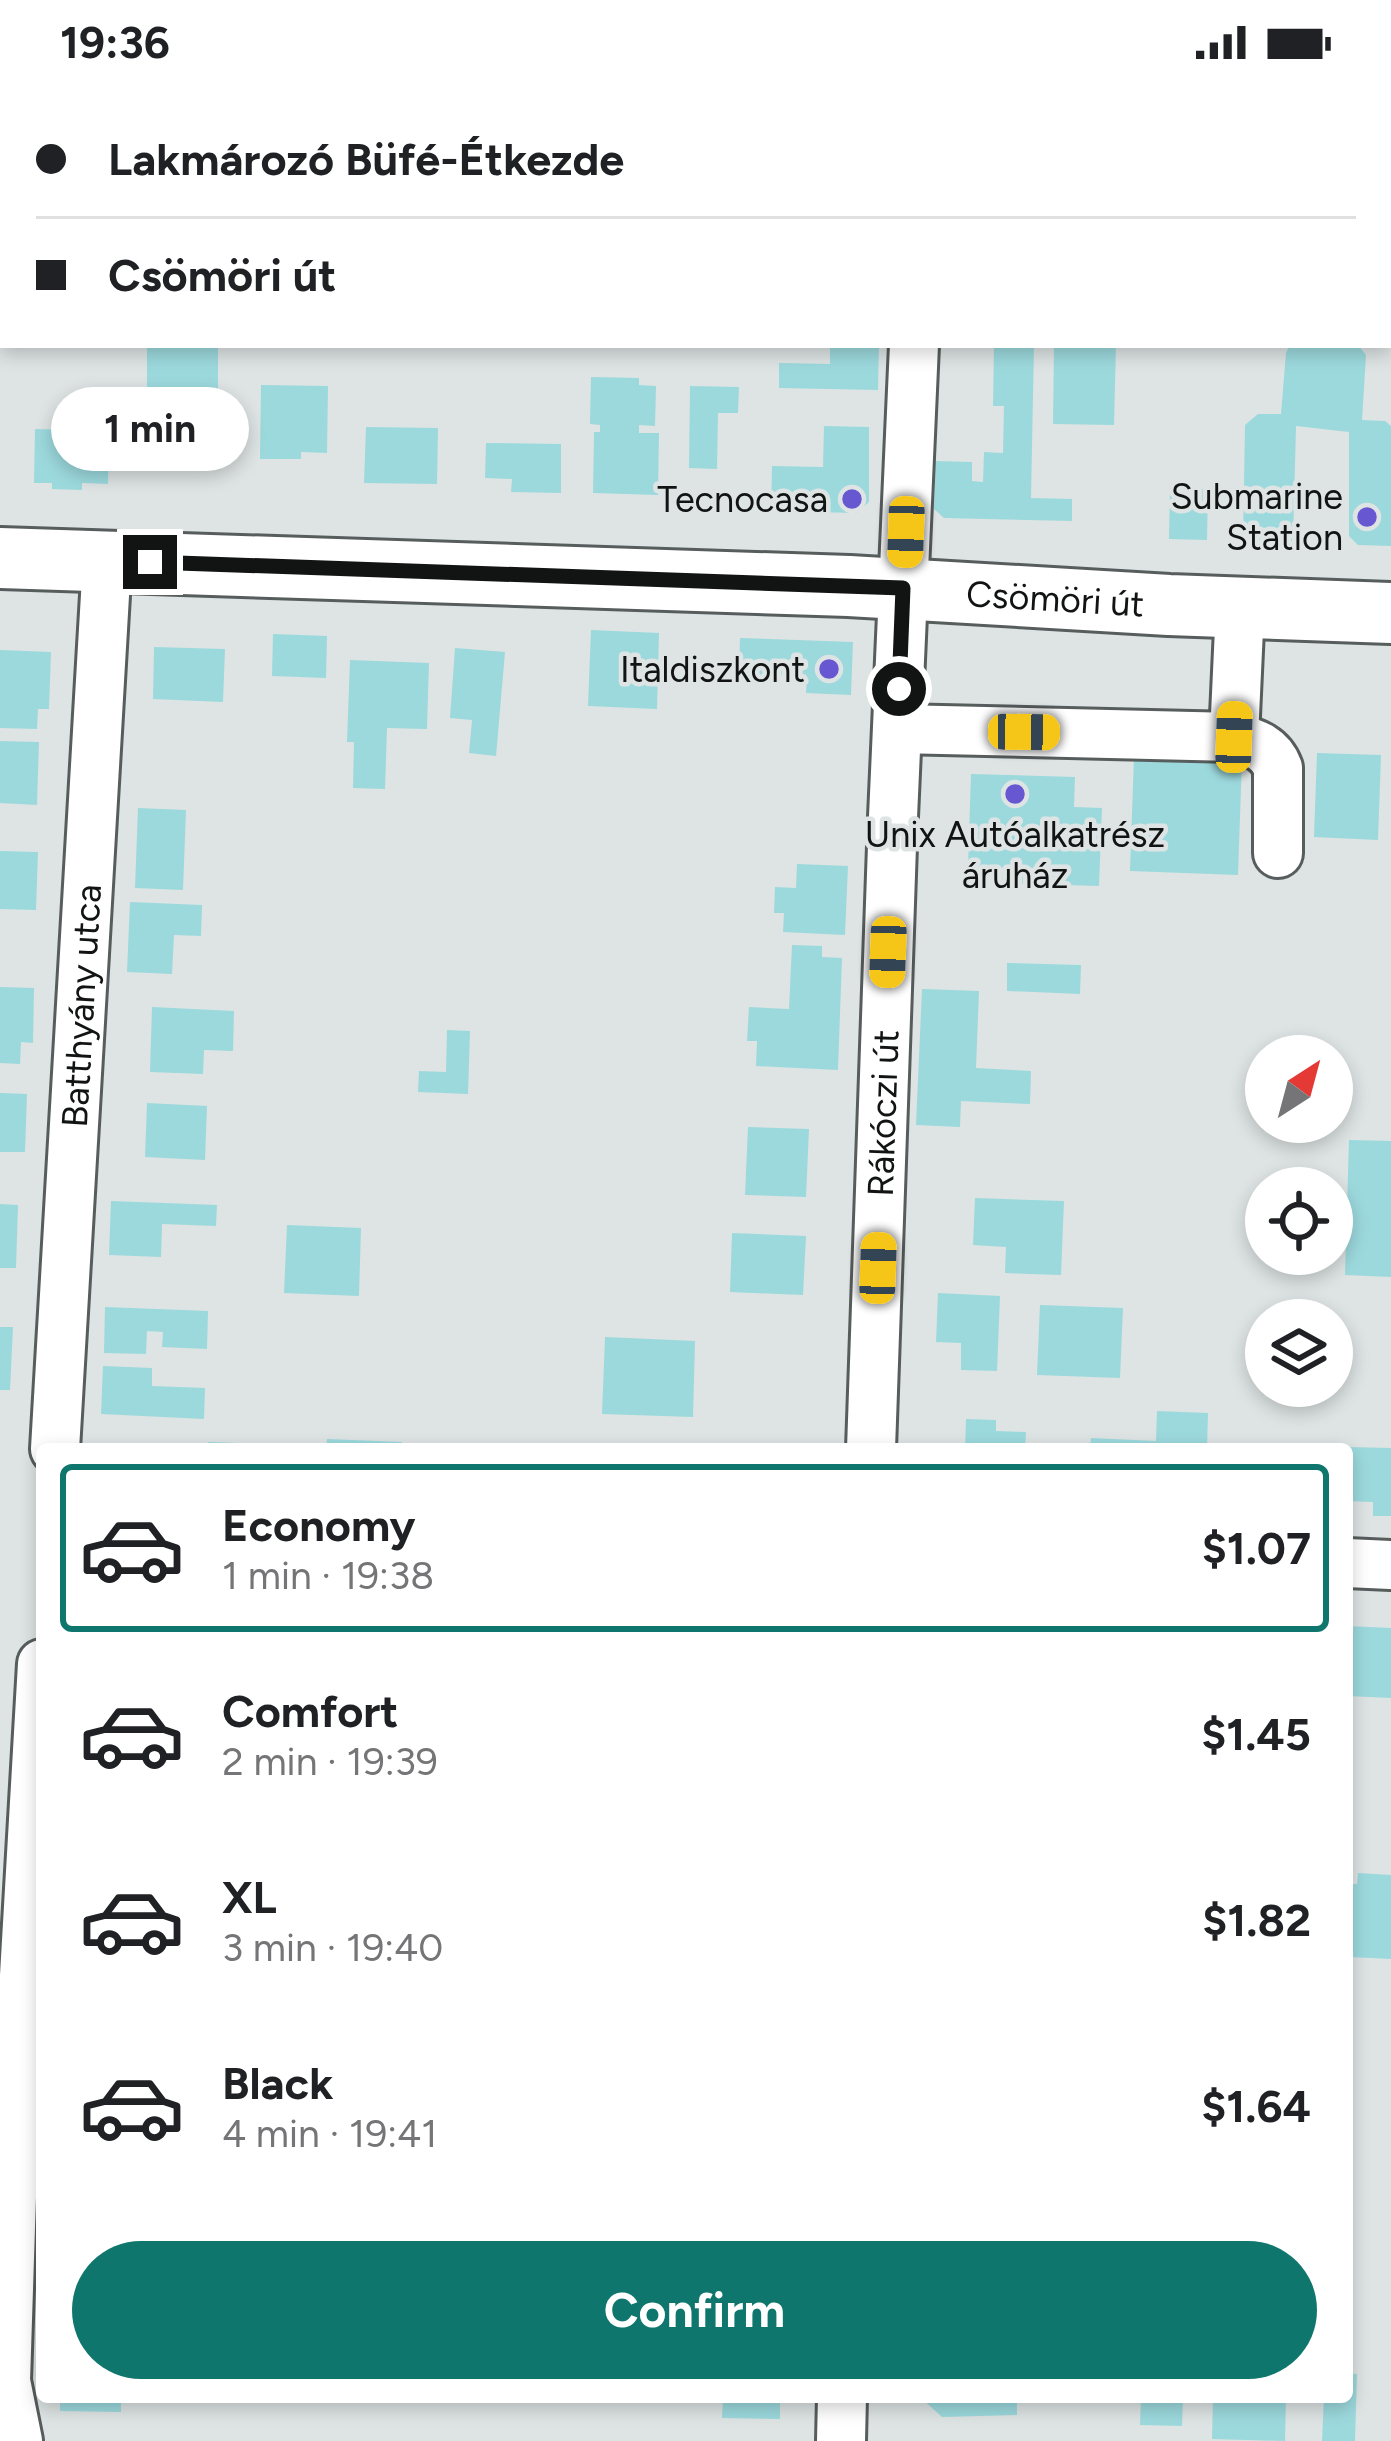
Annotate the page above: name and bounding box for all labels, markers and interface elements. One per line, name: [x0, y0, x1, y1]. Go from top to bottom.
text: 19:36: [60, 15, 170, 69]
text: Lakmározó Büfé-Étkezde: [108, 132, 624, 186]
text: Csömöri út: [108, 248, 336, 302]
callout: 1 min: [51, 388, 249, 472]
text: 1 min: [104, 405, 196, 452]
place label: Submarine Station: [1170, 475, 1343, 559]
place label: Tecnocasa: [657, 478, 828, 521]
marker: Tecnocasa: [839, 486, 865, 512]
car: [887, 495, 925, 569]
marker: Submarine Station: [1354, 504, 1380, 530]
route end: [123, 535, 177, 589]
street label: Csömöri út: [965, 572, 1145, 625]
place label: Italdiszkont: [620, 648, 805, 691]
marker: Italdiszkont: [816, 656, 842, 682]
route start: [872, 662, 926, 716]
car: [1215, 700, 1253, 774]
car: [988, 713, 1060, 751]
marker: Unix Autóalkatrész áruház: [1002, 781, 1028, 807]
place label: Unix Autóalkatrész áruház: [865, 813, 1165, 897]
street label: Batthyány utca: [53, 883, 110, 1129]
car: [869, 915, 907, 989]
street label: Rákóczi út: [859, 1029, 908, 1197]
north arrow: [1245, 1035, 1353, 1143]
map controls: [1245, 1035, 1353, 1407]
button: locate: [1245, 1167, 1353, 1275]
car: [859, 1231, 897, 1305]
button: layers: [1245, 1299, 1353, 1407]
icon: car: [78, 1494, 186, 1602]
text: Economy: [222, 1498, 415, 1552]
text: $1.07: [1202, 1521, 1311, 1575]
text: 1 min · 19:38: [222, 1552, 434, 1599]
icon: car: [78, 1680, 186, 1788]
text: Comfort: [222, 1684, 398, 1738]
text: $1.45: [1201, 1707, 1311, 1761]
text: 2 min · 19:39: [222, 1738, 438, 1785]
icon: car: [78, 1866, 186, 1974]
text: XL: [222, 1870, 277, 1924]
text: $1.82: [1202, 1893, 1311, 1947]
text: 3 min · 19:40: [222, 1924, 443, 1971]
icon: car: [78, 2052, 186, 2160]
text: Black: [222, 2056, 333, 2110]
text: $1.64: [1201, 2079, 1311, 2133]
text: 4 min · 19:41: [222, 2110, 437, 2157]
button: Confirm: [72, 2241, 1317, 2379]

